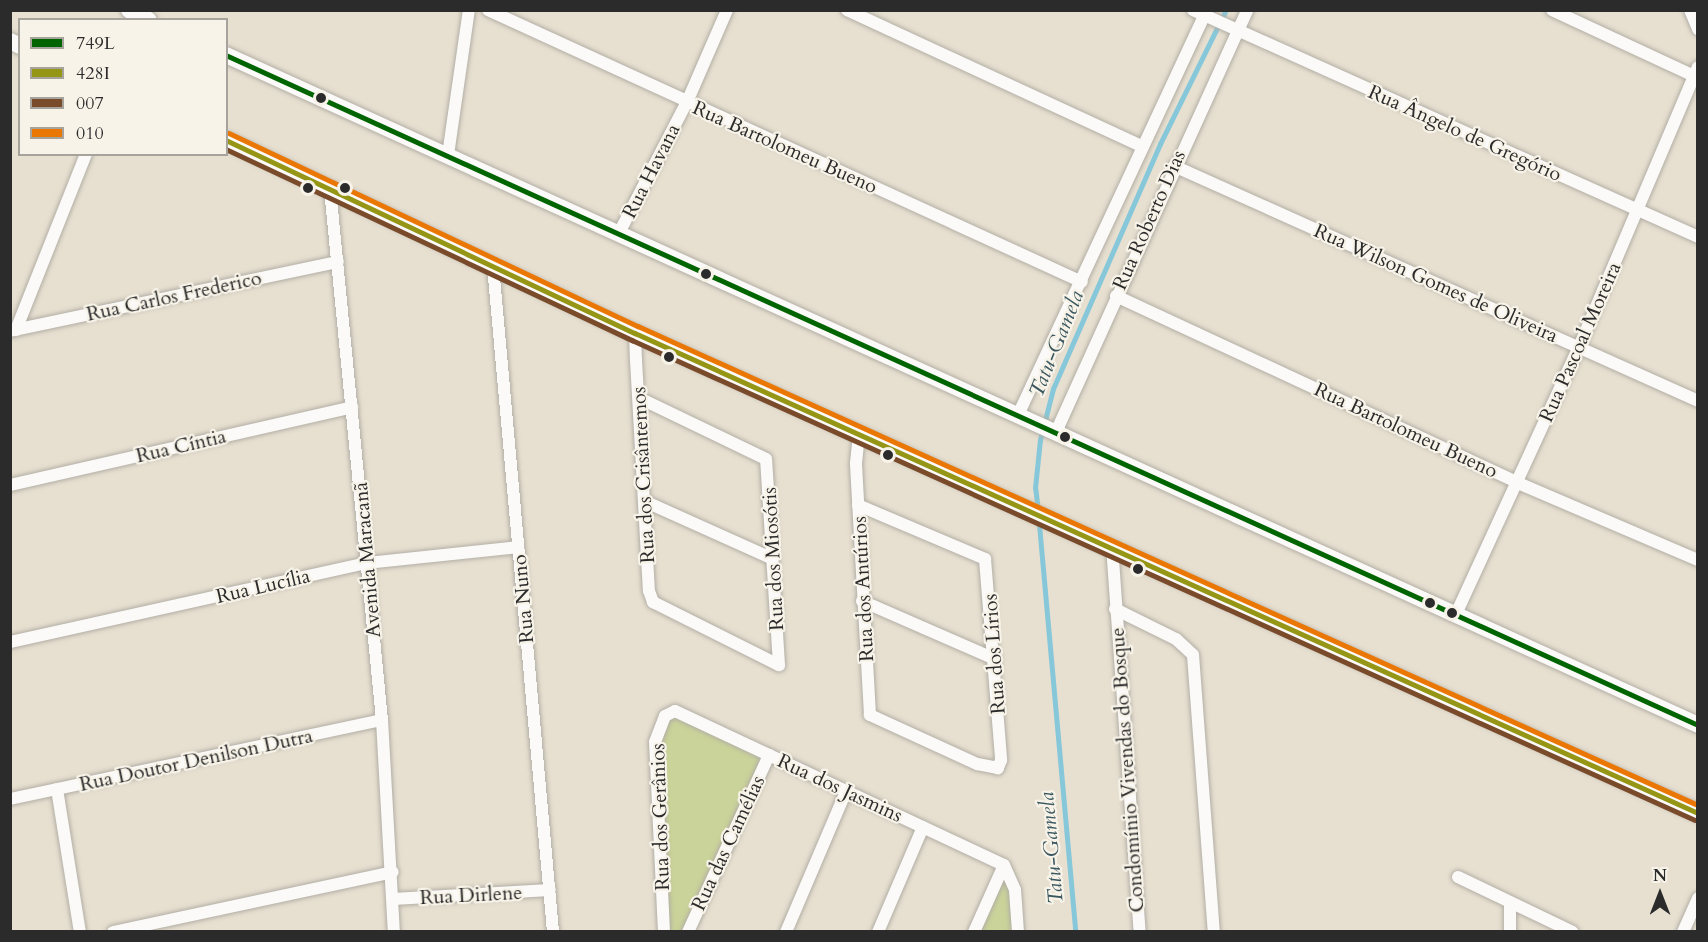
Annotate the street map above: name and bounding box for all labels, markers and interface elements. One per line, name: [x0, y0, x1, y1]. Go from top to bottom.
legend: [18, 18, 228, 156]
text: 749L: [76, 31, 115, 56]
text: 428I: [76, 61, 110, 86]
street label: Rua Ângelo de Gregório: [1365, 80, 1565, 186]
text: 007: [76, 91, 104, 116]
unlabelled marker: [315, 92, 327, 104]
street label: Rua Bartolomeu Bueno: [689, 95, 881, 199]
street label: Rua Havana: [617, 120, 685, 222]
text: 010: [76, 121, 104, 146]
street label: Rua Roberto Dias: [1107, 146, 1191, 294]
unlabelled marker: [302, 182, 314, 194]
unlabelled marker: [339, 182, 351, 194]
street label: Rua Wilson Gomes de Oliveira: [1310, 218, 1562, 348]
street label: Rua Pascoal Moreira: [1534, 258, 1626, 426]
street label: Rua Carlos Frederico: [84, 266, 264, 326]
unlabelled marker: [700, 268, 712, 280]
water label: Tatu-Gamela: [1024, 287, 1090, 401]
unlabelled marker: [663, 351, 675, 363]
street label: Rua Bartolomeu Bueno: [1310, 377, 1502, 483]
street label: Rua dos Crisântemos: [626, 386, 660, 564]
street label: Rua Cíntia: [134, 424, 228, 468]
unlabelled marker: [1059, 431, 1071, 443]
unlabelled marker: [882, 449, 894, 461]
street label: Avenida Maracanã: [348, 481, 386, 639]
street label: Rua dos Miosótis: [757, 487, 789, 631]
street label: Rua dos Antúrios: [847, 516, 879, 662]
street label: Rua Nuno: [507, 554, 539, 644]
unlabelled marker: [1132, 563, 1144, 575]
street label: Rua Lucília: [214, 564, 312, 608]
street label: Rua dos Lírios: [978, 593, 1010, 715]
unlabelled marker: [1424, 597, 1436, 609]
unlabelled marker: [1446, 607, 1458, 619]
street label: Condomínio Vivendas do Bosque: [1105, 627, 1149, 913]
street label: Rua Doutor Denilson Dutra: [77, 724, 315, 796]
street label: Rua dos Gerânios: [645, 743, 675, 891]
street label: Rua dos Jasmins: [774, 749, 906, 827]
street label: Rua das Camélias: [686, 772, 770, 914]
water label: Tatu-Gamela: [1035, 791, 1069, 905]
north arrow: [1630, 864, 1690, 924]
text: N: [1653, 865, 1667, 887]
street label: Rua Dirlene: [419, 880, 523, 910]

